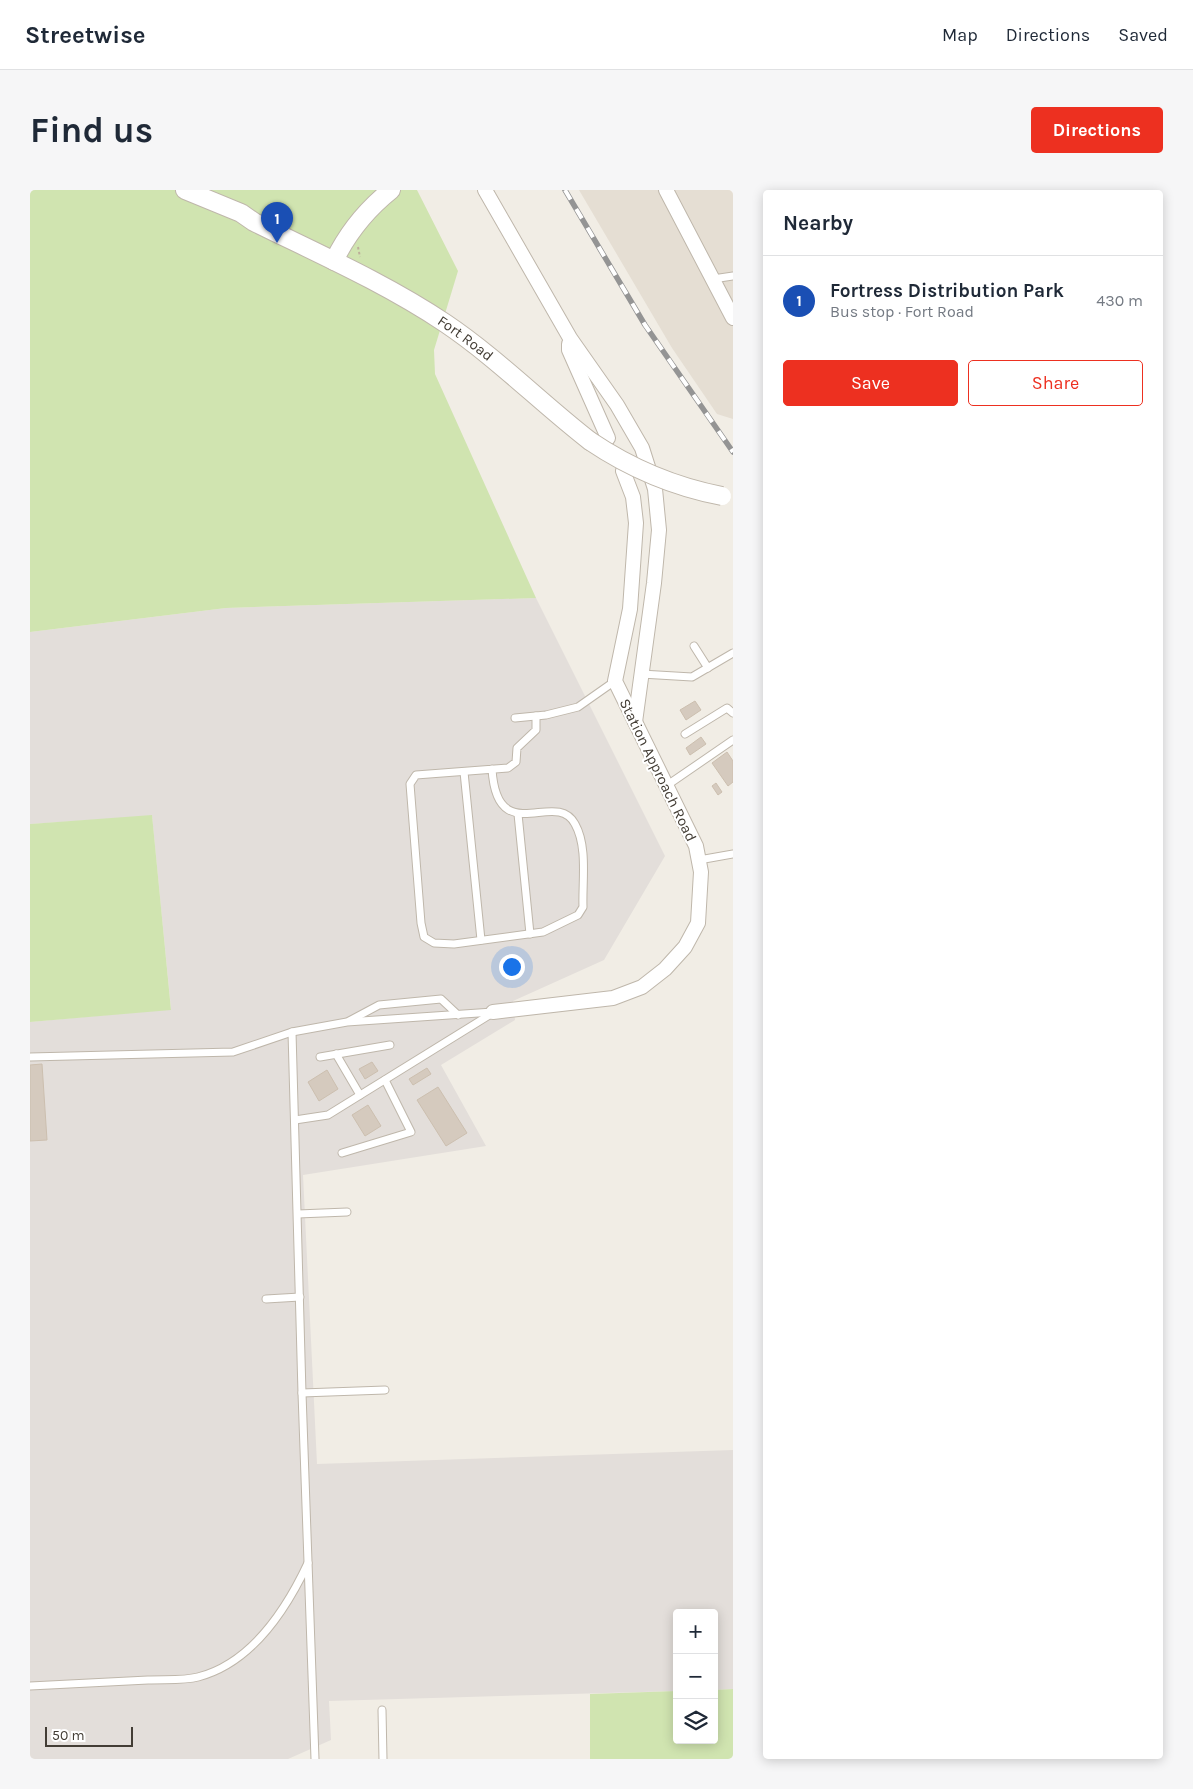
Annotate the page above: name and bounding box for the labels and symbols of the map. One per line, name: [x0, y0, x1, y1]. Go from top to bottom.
pin: 1: [261, 202, 293, 243]
street label: Fort Road: [434, 312, 497, 365]
street label: Station Approach Road: [616, 696, 700, 844]
your location: [499, 954, 525, 980]
scale bar: [45, 1724, 132, 1747]

